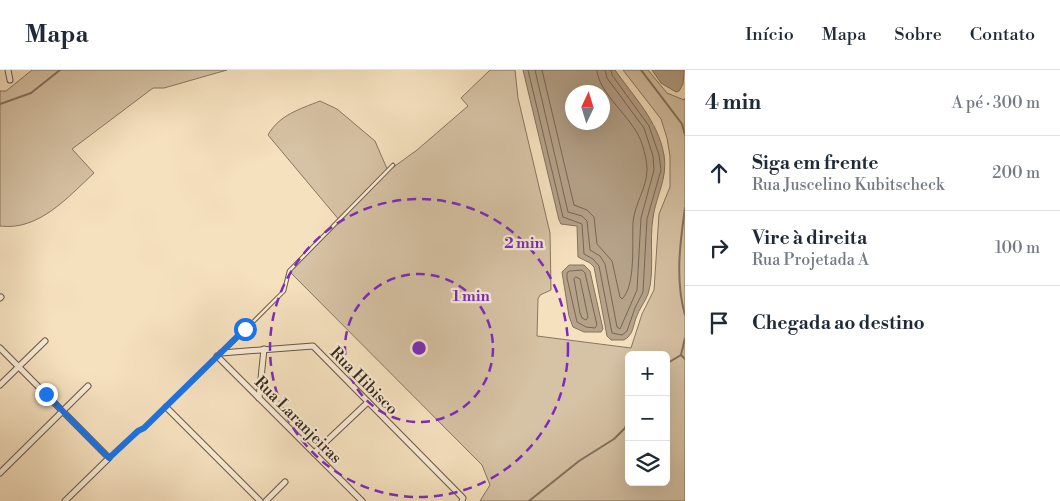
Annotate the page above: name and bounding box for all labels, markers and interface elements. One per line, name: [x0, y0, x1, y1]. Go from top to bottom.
text: Mapa: [25, 20, 88, 50]
text: Início: [745, 23, 794, 46]
text: Mapa: [822, 23, 866, 46]
text: Sobre: [894, 23, 942, 46]
text: Contato: [970, 23, 1035, 46]
north arrow: [565, 85, 610, 130]
text: 4 min: [705, 90, 761, 116]
text: A pé · 300 m: [952, 93, 1040, 113]
text: Siga em frente: [752, 151, 879, 175]
icon: ahead: [705, 159, 733, 187]
text: 200 m: [992, 163, 1040, 183]
text: Rua Juscelino Kubitscheck: [752, 175, 944, 195]
text: Vire à direita: [752, 226, 867, 250]
text: 2 min: [504, 234, 544, 253]
icon: right: [705, 234, 733, 262]
text: 100 m: [995, 238, 1040, 258]
text: Rua Projetada A: [752, 250, 869, 270]
text: 1 min: [452, 287, 490, 306]
icon: arrive: [705, 309, 733, 337]
text: Chegada ao destino: [752, 311, 925, 335]
route start: [234, 318, 257, 341]
centre of rings: [410, 339, 428, 357]
street label: Rua Hibisco: [326, 343, 402, 419]
map controls: [625, 351, 670, 486]
button: +: [625, 351, 670, 396]
street label: Rua Laranjeiras: [250, 372, 346, 468]
route end: [35, 383, 58, 406]
button: −: [625, 396, 670, 441]
button: layers: [625, 441, 670, 486]

